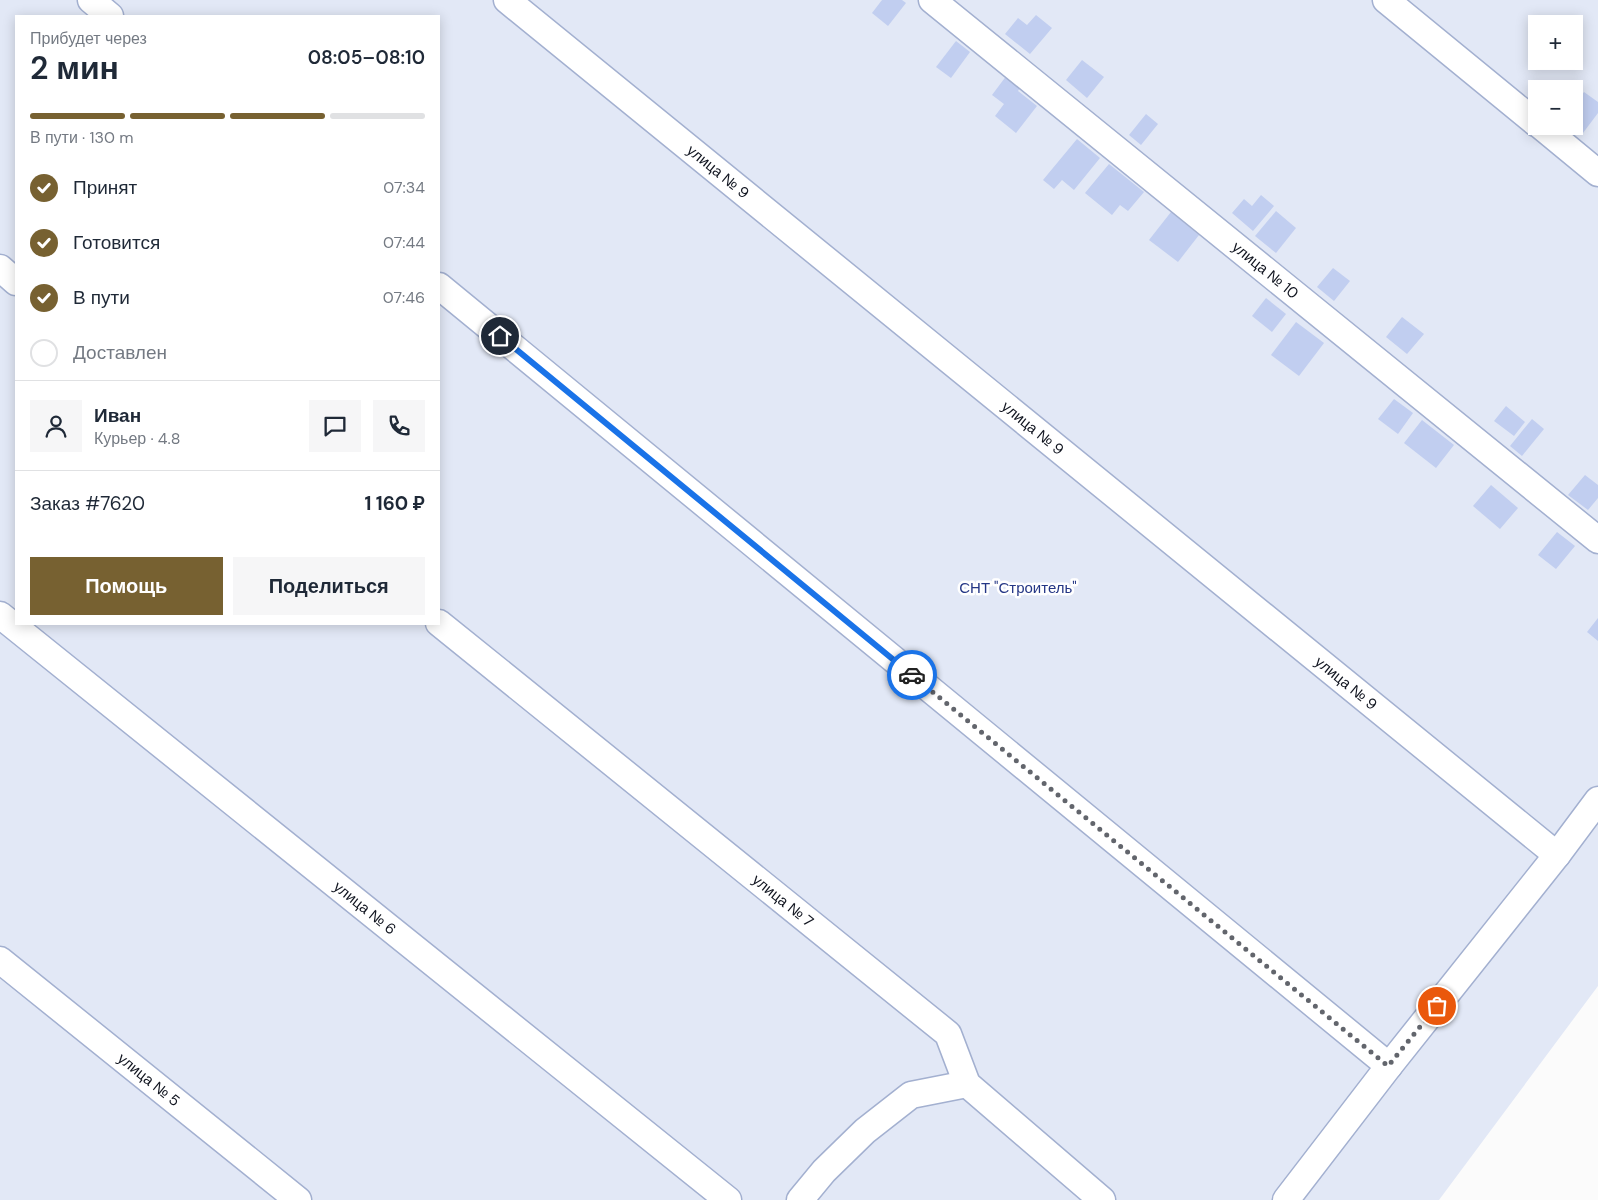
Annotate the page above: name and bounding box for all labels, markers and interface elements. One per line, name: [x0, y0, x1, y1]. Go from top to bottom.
map controls: [1528, 15, 1583, 135]
button: +: [1528, 15, 1583, 70]
text: Прибудет через: [30, 28, 147, 49]
text: 08:05–08:10: [308, 45, 425, 70]
text: 2 мин: [30, 47, 119, 89]
button: −: [1528, 80, 1583, 135]
text: В пути · 130 m: [30, 127, 133, 148]
street label: улица № 9: [683, 140, 753, 203]
icon: check: [30, 174, 58, 202]
text: Принят: [73, 175, 137, 200]
text: 07:34: [383, 177, 425, 198]
icon: check: [30, 229, 58, 257]
text: Готовится: [73, 230, 160, 255]
text: 07:44: [383, 232, 425, 253]
street label: улица № 10: [1228, 237, 1303, 303]
icon: check: [30, 284, 58, 312]
text: В пути: [73, 285, 130, 310]
text: 07:46: [383, 287, 425, 308]
pin: [479, 315, 521, 357]
icon: home: [486, 322, 514, 350]
text: Доставлен: [73, 340, 167, 365]
street label: улица № 9: [997, 397, 1068, 459]
button: person: [30, 400, 82, 452]
button: chat: [309, 400, 361, 452]
button: phone: [373, 400, 425, 452]
text: Иван: [94, 403, 141, 428]
text: Курьер · 4.8: [94, 428, 180, 449]
text: Заказ #7620: [30, 491, 145, 516]
text: 1 160 ₽: [364, 491, 425, 516]
button: Помощь: [30, 557, 223, 615]
button: Поделиться: [233, 557, 425, 615]
park label: СНТ "Строитель": [959, 578, 1077, 598]
courier: [887, 650, 937, 700]
street label: улица № 9: [1311, 652, 1381, 715]
icon: car: [898, 661, 926, 689]
street label: улица № 7: [748, 870, 818, 932]
street label: улица № 6: [329, 877, 400, 939]
pin: [1416, 985, 1458, 1027]
icon: bag: [1423, 992, 1451, 1020]
street label: улица № 5: [113, 1049, 184, 1111]

